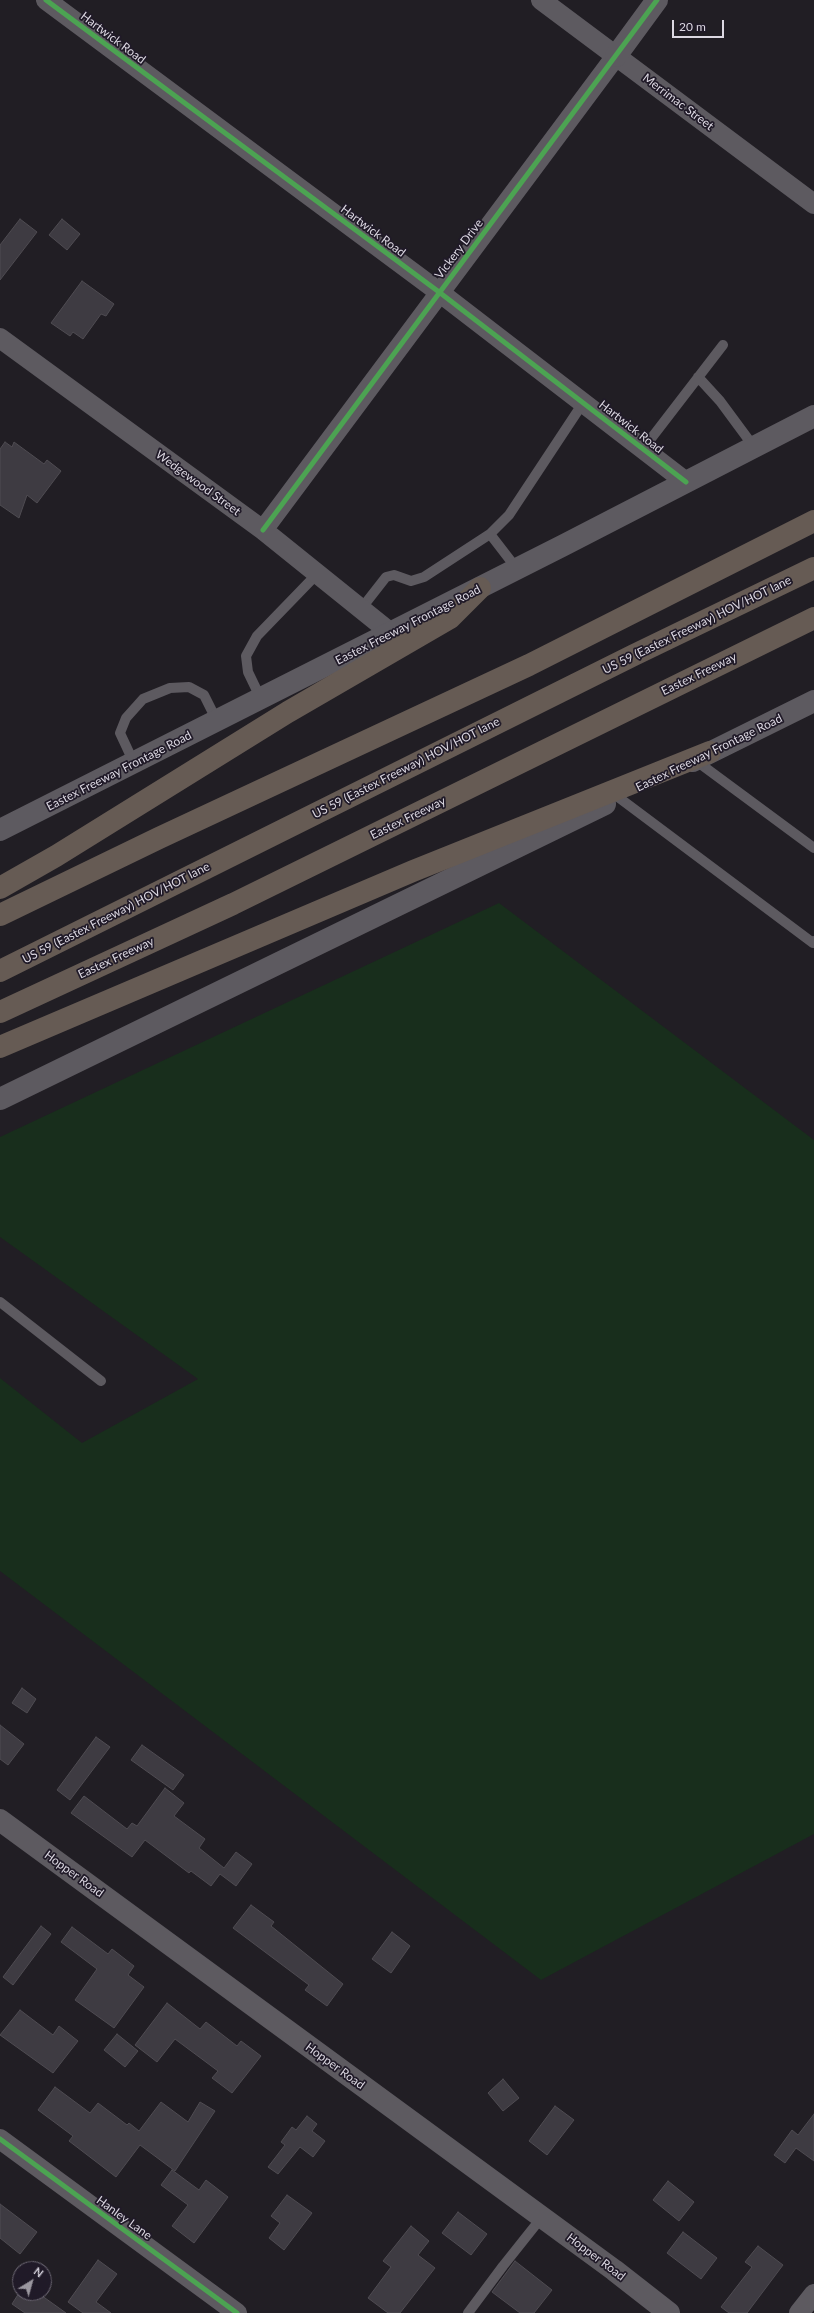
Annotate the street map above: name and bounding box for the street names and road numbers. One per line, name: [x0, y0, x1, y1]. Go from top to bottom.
street label: Hartwick Road: [78, 9, 148, 67]
street label: Merrimac Street: [640, 71, 716, 133]
street label: Hartwick Road: [338, 202, 408, 260]
street label: Vickery Drive: [432, 216, 486, 282]
street label: Hartwick Road: [596, 397, 666, 457]
street label: Wedgewood Street: [153, 447, 243, 519]
street label: US 59 (Eastex Freeway) HOV/HOT lane: [600, 573, 794, 677]
street label: Eastex Freeway Frontage Road: [333, 582, 483, 668]
street label: Eastex Freeway: [659, 650, 739, 698]
street label: Eastex Freeway Frontage Road: [633, 711, 785, 795]
street label: US 59 (Eastex Freeway) HOV/HOT lane: [310, 714, 502, 822]
street label: Eastex Freeway Frontage Road: [44, 728, 194, 814]
street label: Eastex Freeway: [368, 794, 448, 842]
street label: US 59 (Eastex Freeway) HOV/HOT lane: [20, 859, 212, 967]
street label: Eastex Freeway: [76, 934, 156, 982]
street label: Hopper Road: [42, 1848, 106, 1900]
street label: Hopper Road: [303, 2040, 367, 2092]
street label: Hanley Lane: [93, 2193, 155, 2243]
street label: Hopper Road: [564, 2230, 628, 2284]

